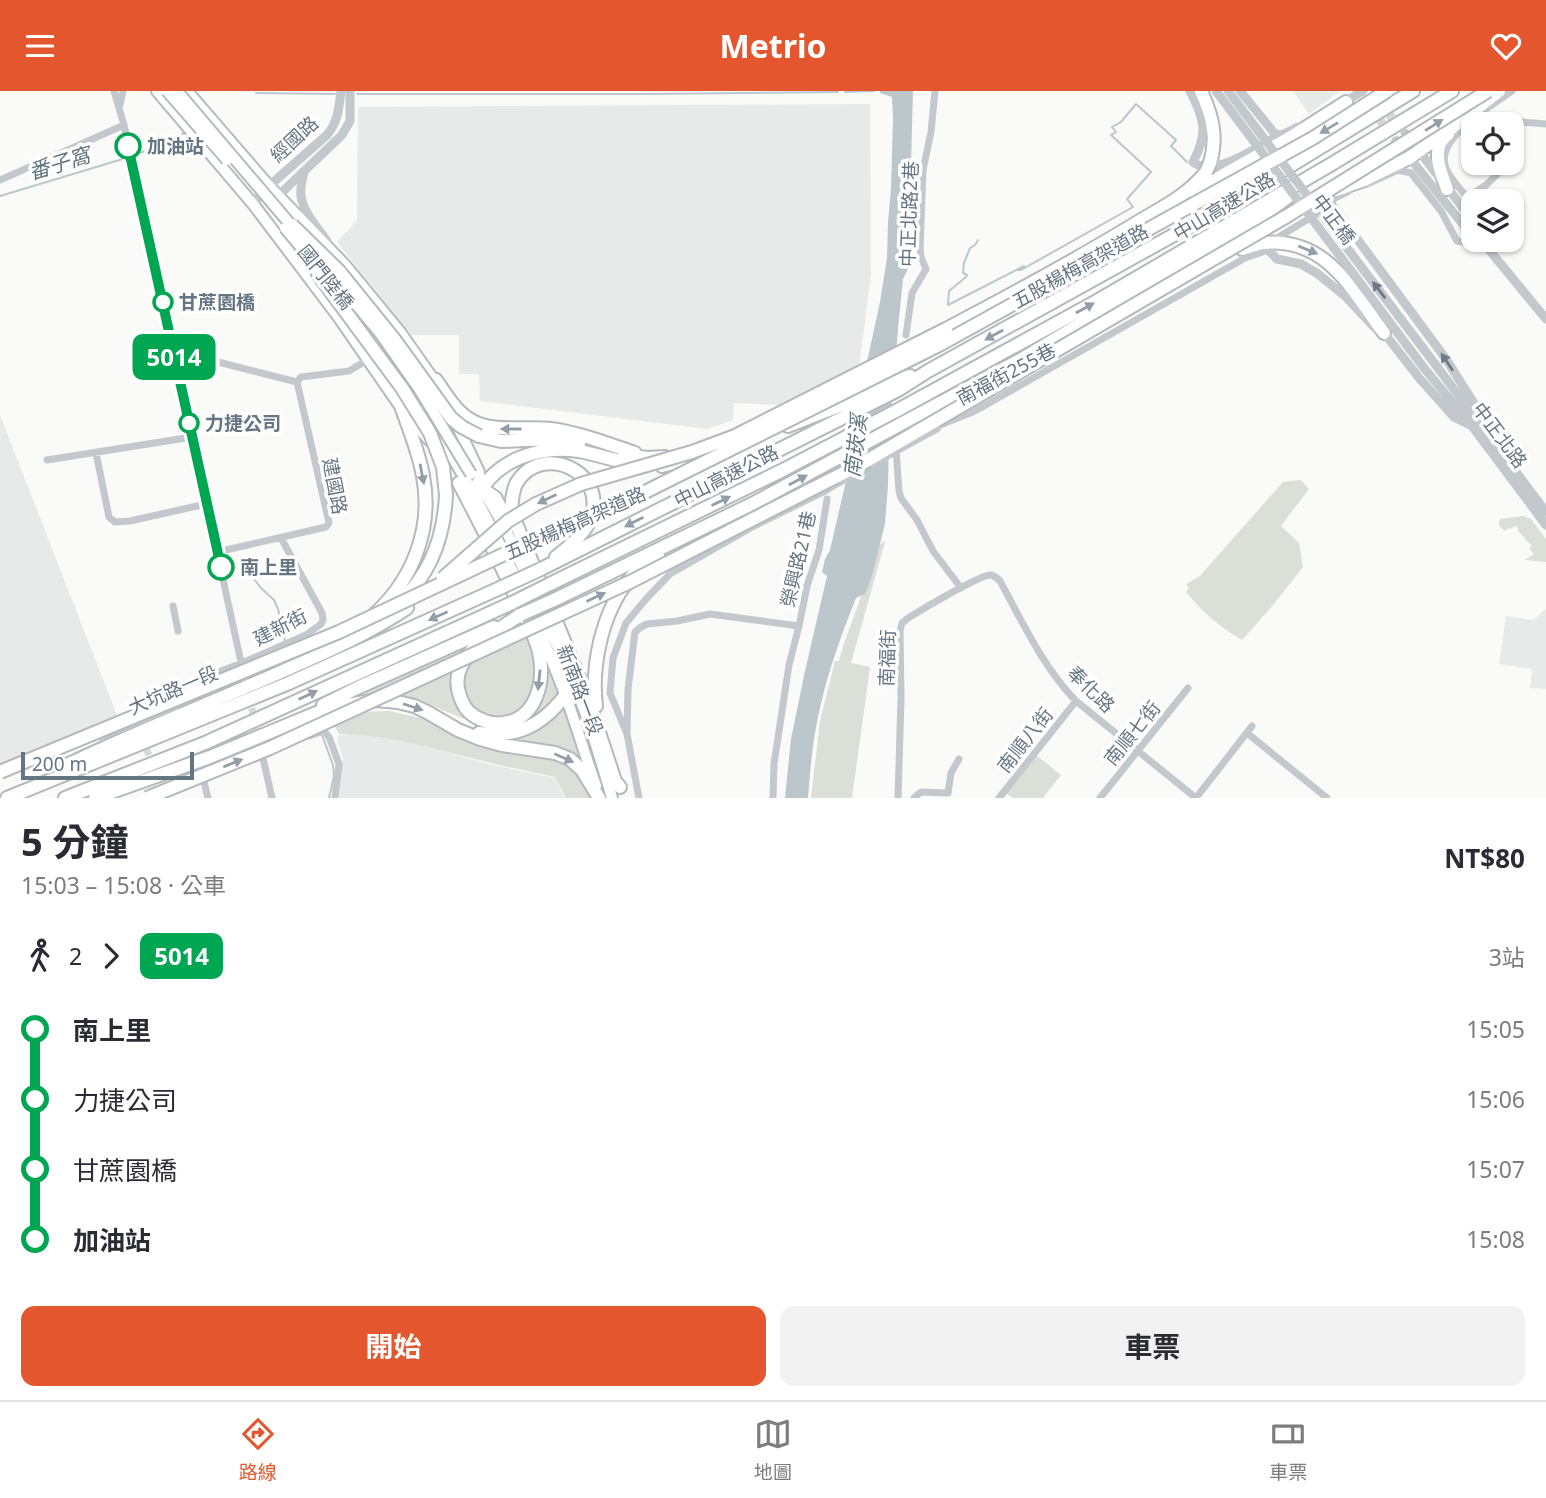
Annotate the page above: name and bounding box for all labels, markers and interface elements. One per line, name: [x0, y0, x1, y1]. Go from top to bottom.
text: Metrio: [719, 24, 827, 67]
icon: menu: [21, 27, 59, 65]
icon: heart: [1487, 27, 1525, 65]
street label: 經國路: [264, 110, 324, 168]
map controls: [1461, 112, 1524, 252]
button: locate: [1461, 112, 1524, 175]
one-way arrow: [1424, 118, 1443, 131]
one-way arrow: [1320, 122, 1339, 134]
marker: 加油站: [115, 133, 141, 159]
place label: 加油站: [147, 133, 204, 159]
water label: 番子窩: [25, 140, 96, 186]
street label: 中正北路2巷: [894, 161, 924, 267]
street label: 中山高速公路: [1168, 165, 1280, 247]
street label: 中正橋: [1306, 188, 1362, 250]
button: layers: [1461, 189, 1524, 252]
street label: 五股楊梅高架道路: [1007, 218, 1153, 314]
street label: 國門陸橋: [292, 239, 360, 315]
one-way arrow: [1298, 245, 1319, 256]
one-way arrow: [1372, 281, 1386, 299]
place label: 甘蔗園橋: [179, 289, 255, 315]
marker: 甘蔗園橋: [153, 292, 173, 312]
one-way arrow: [1075, 302, 1094, 314]
one-way arrow: [984, 329, 1004, 341]
line badge: 5014: [125, 334, 223, 380]
street label: 南福街255巷: [952, 337, 1060, 411]
text: 5014: [147, 340, 201, 373]
one-way arrow: [1441, 352, 1454, 372]
street label: 中正北路: [1467, 397, 1533, 473]
place label: 力捷公司: [205, 410, 281, 436]
water label: 南崁溪: [837, 410, 873, 479]
marker: 力捷公司: [179, 413, 199, 433]
one-way arrow: [500, 423, 522, 435]
street label: 中山高速公路: [669, 439, 783, 513]
street label: 建國路: [317, 456, 353, 516]
one-way arrow: [417, 463, 428, 485]
one-way arrow: [788, 474, 808, 485]
street label: 五股楊梅高架道路: [500, 480, 650, 566]
one-way arrow: [537, 493, 557, 505]
one-way arrow: [711, 495, 731, 507]
street label: 榮興路21巷: [774, 508, 822, 610]
one-way arrow: [624, 517, 644, 528]
marker: 南上里: [208, 554, 234, 580]
place label: 南上里: [240, 554, 297, 580]
one-way arrow: [586, 592, 606, 603]
street label: 建新街: [249, 602, 311, 652]
one-way arrow: [428, 610, 448, 622]
street label: 南福街: [873, 629, 901, 687]
street label: 新南路一段: [551, 641, 609, 739]
street label: 大坑路一段: [124, 659, 222, 721]
street label: 奉化路: [1061, 660, 1121, 718]
one-way arrow: [533, 670, 544, 692]
one-way arrow: [298, 689, 319, 700]
street label: 南順七街: [1098, 695, 1166, 771]
one-way arrow: [402, 702, 423, 712]
street label: 南順八街: [991, 702, 1059, 778]
scale bar: [21, 749, 194, 781]
text: 200 m: [32, 751, 87, 777]
one-way arrow: [554, 752, 574, 764]
one-way arrow: [223, 758, 244, 769]
text: 5 分鐘: [21, 815, 129, 867]
text: NT$80: [1444, 840, 1525, 876]
text: 15:03 – 15:08 · 公車: [21, 869, 226, 901]
icon: walk: [21, 937, 59, 975]
icon: forward: [92, 937, 130, 975]
text: 5014: [154, 939, 209, 972]
text: 2: [69, 940, 82, 972]
text: 3站: [1489, 941, 1525, 973]
text: 南上里: [73, 1012, 151, 1048]
text: 15:05: [1466, 1013, 1525, 1045]
text: 力捷公司: [73, 1082, 177, 1118]
text: 15:06: [1466, 1083, 1525, 1115]
text: 甘蔗園橋: [73, 1152, 177, 1188]
text: 15:07: [1466, 1153, 1525, 1185]
text: 加油站: [73, 1222, 151, 1258]
text: 15:08: [1466, 1223, 1525, 1255]
button: 開始: [21, 1306, 766, 1386]
button: 車票: [780, 1306, 1525, 1386]
tab: 路線: [239, 1415, 277, 1485]
tab: 地圖: [754, 1415, 792, 1485]
tab: 車票: [1269, 1415, 1307, 1485]

